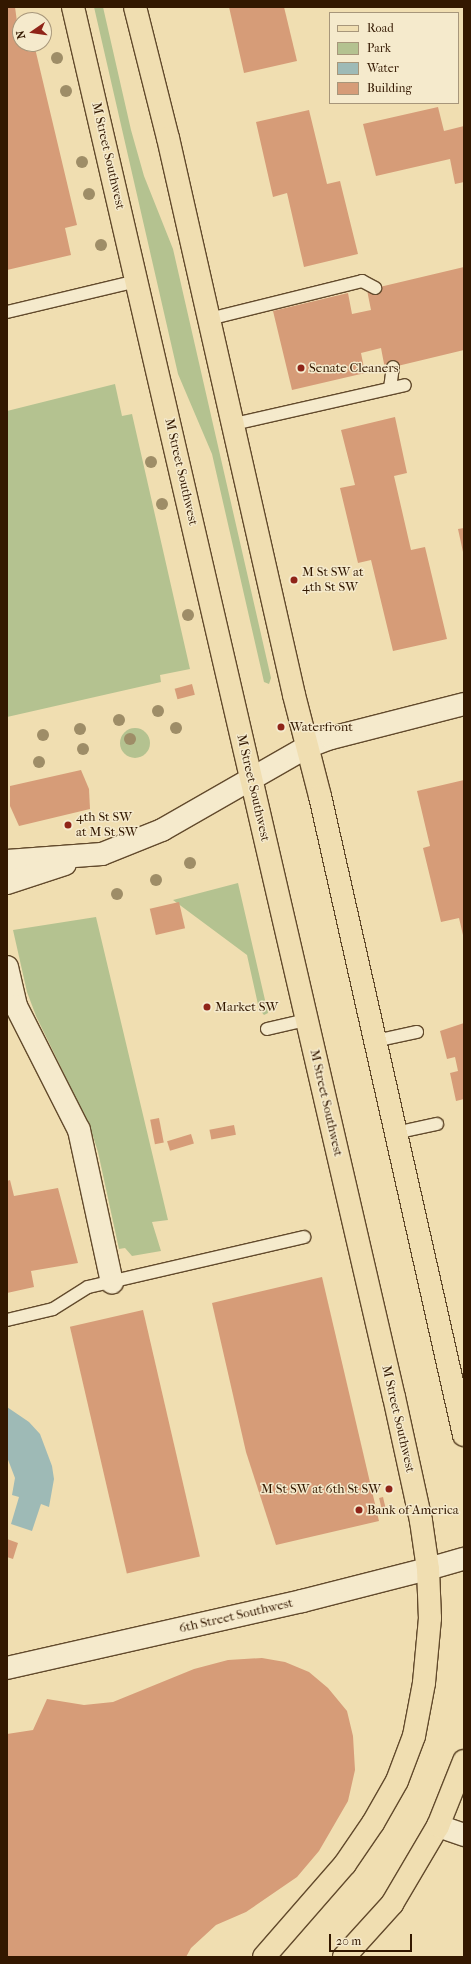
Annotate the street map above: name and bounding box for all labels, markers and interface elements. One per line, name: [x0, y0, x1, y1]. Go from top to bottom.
north arrow: [12, 12, 52, 52]
legend: [329, 12, 459, 104]
text: Road: [367, 21, 394, 35]
text: N: [14, 29, 28, 40]
text: Park: [367, 41, 391, 55]
text: Water: [367, 61, 399, 75]
text: Building: [367, 81, 412, 95]
street label: M Street Southwest: [88, 101, 128, 211]
place label: Senate Cleaners: [309, 360, 398, 376]
marker: Senate Cleaners: [296, 363, 306, 373]
street label: M Street Southwest: [161, 417, 201, 527]
place label: M St SW at 4th St SW: [302, 565, 364, 596]
marker: M St SW at 4th St SW: [289, 575, 299, 585]
place label: Waterfront: [290, 719, 353, 735]
marker: Waterfront: [275, 721, 287, 733]
street label: M Street Southwest: [233, 733, 273, 843]
place label: 4th St SW at M St SW: [76, 810, 138, 841]
marker: 4th St SW at M St SW: [63, 820, 73, 830]
place label: Market SW: [215, 999, 278, 1015]
marker: Market SW: [202, 1002, 212, 1012]
street label: M Street Southwest: [306, 1048, 346, 1158]
street label: M Street Southwest: [378, 1364, 418, 1474]
place label: M St SW at 6th St SW: [261, 1481, 381, 1497]
marker: M St SW at 6th St SW: [384, 1484, 394, 1494]
place label: Bank of America: [367, 1502, 459, 1518]
marker: Bank of America: [354, 1505, 364, 1515]
street label: 6th Street Southwest: [178, 1595, 294, 1637]
scale bar: [331, 1926, 414, 1952]
text: 20 m: [336, 1934, 361, 1948]

